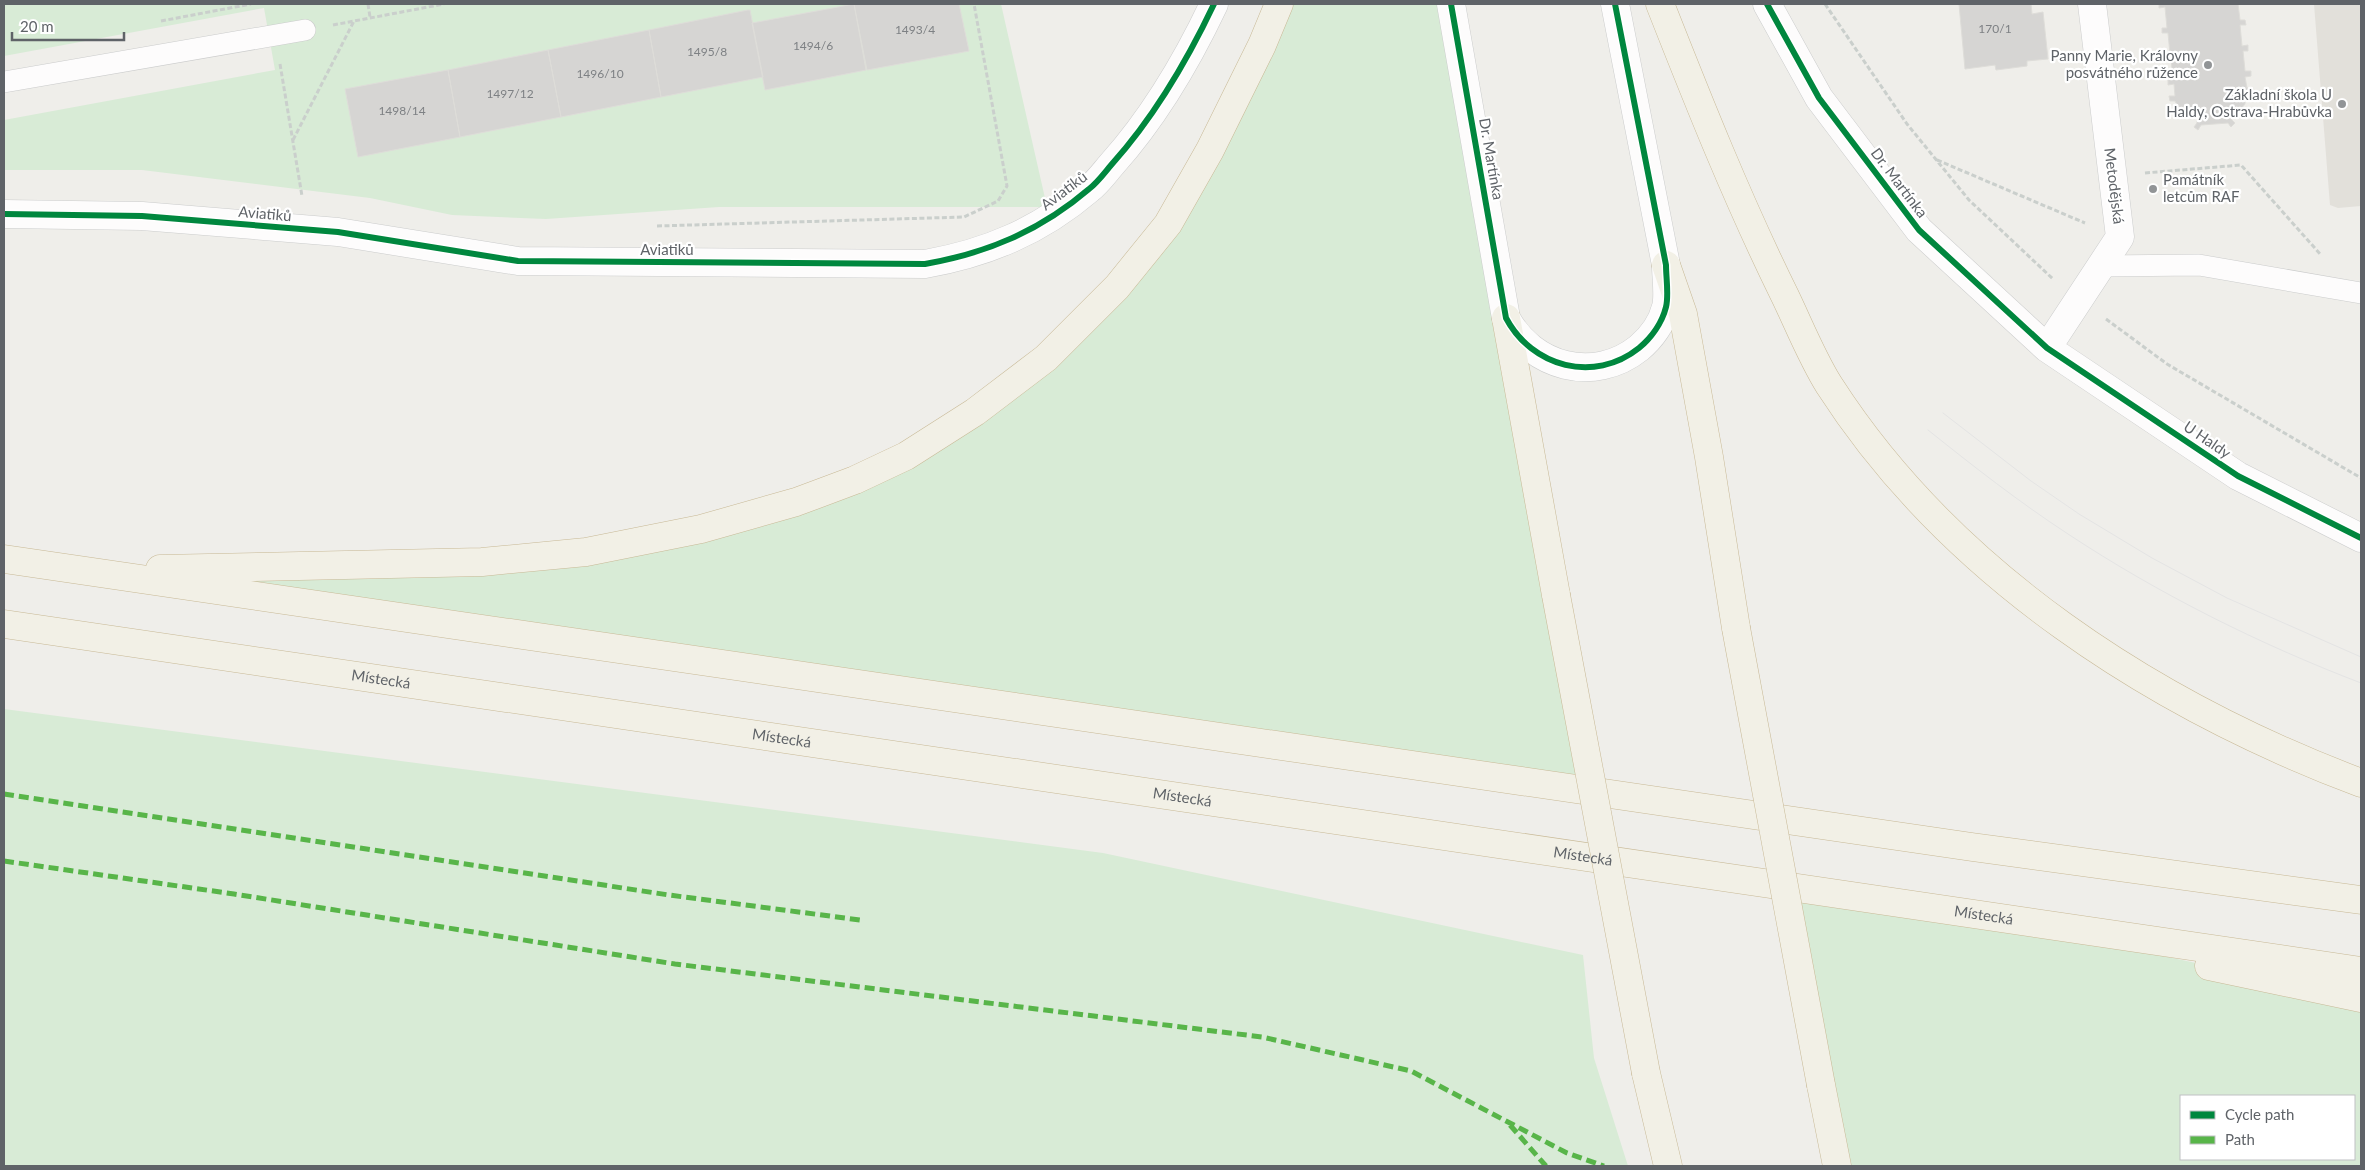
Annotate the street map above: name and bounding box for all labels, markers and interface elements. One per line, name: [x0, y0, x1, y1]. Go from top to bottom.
scale bar: [12, 10, 125, 42]
text: 20 m: [20, 17, 54, 35]
house number: 170/1: [1978, 21, 2012, 36]
house number: 1493/4: [895, 22, 935, 37]
house number: 1494/6: [793, 38, 833, 53]
house number: 1495/8: [687, 44, 727, 59]
place label: Panny Marie, Královny posvátného růžence: [2050, 46, 2198, 81]
marker: Panny Marie, Královny posvátného růžence: [2202, 59, 2214, 71]
house number: 1496/10: [576, 66, 624, 81]
place label: Základní škola U Haldy, Ostrava-Hrabůvka: [2166, 85, 2332, 120]
house number: 1497/12: [486, 86, 534, 101]
marker: Základní škola U Haldy, Ostrava-Hrabůvka: [2336, 98, 2348, 110]
house number: 1498/14: [378, 103, 426, 118]
street label: Dr. Martínka: [1476, 116, 1508, 201]
street label: Dr. Martínka: [1868, 144, 1932, 221]
street label: Metodějská: [2101, 147, 2129, 225]
street label: Aviatiků: [1037, 167, 1090, 213]
place label: Památník letcům RAF: [2163, 170, 2239, 205]
marker: Památník letcům RAF: [2147, 183, 2159, 195]
street label: Aviatiků: [238, 202, 293, 224]
street label: Aviatiků: [640, 240, 694, 258]
street label: U Haldy: [2180, 417, 2235, 462]
street label: Místecká: [350, 665, 412, 692]
street label: Místecká: [751, 724, 812, 751]
street label: Místecká: [1152, 783, 1213, 810]
street label: Místecká: [1552, 842, 1614, 869]
street label: Místecká: [1953, 901, 2015, 928]
legend: [2180, 1095, 2355, 1160]
text: Cycle path: [2225, 1105, 2294, 1123]
text: Path: [2225, 1130, 2255, 1148]

